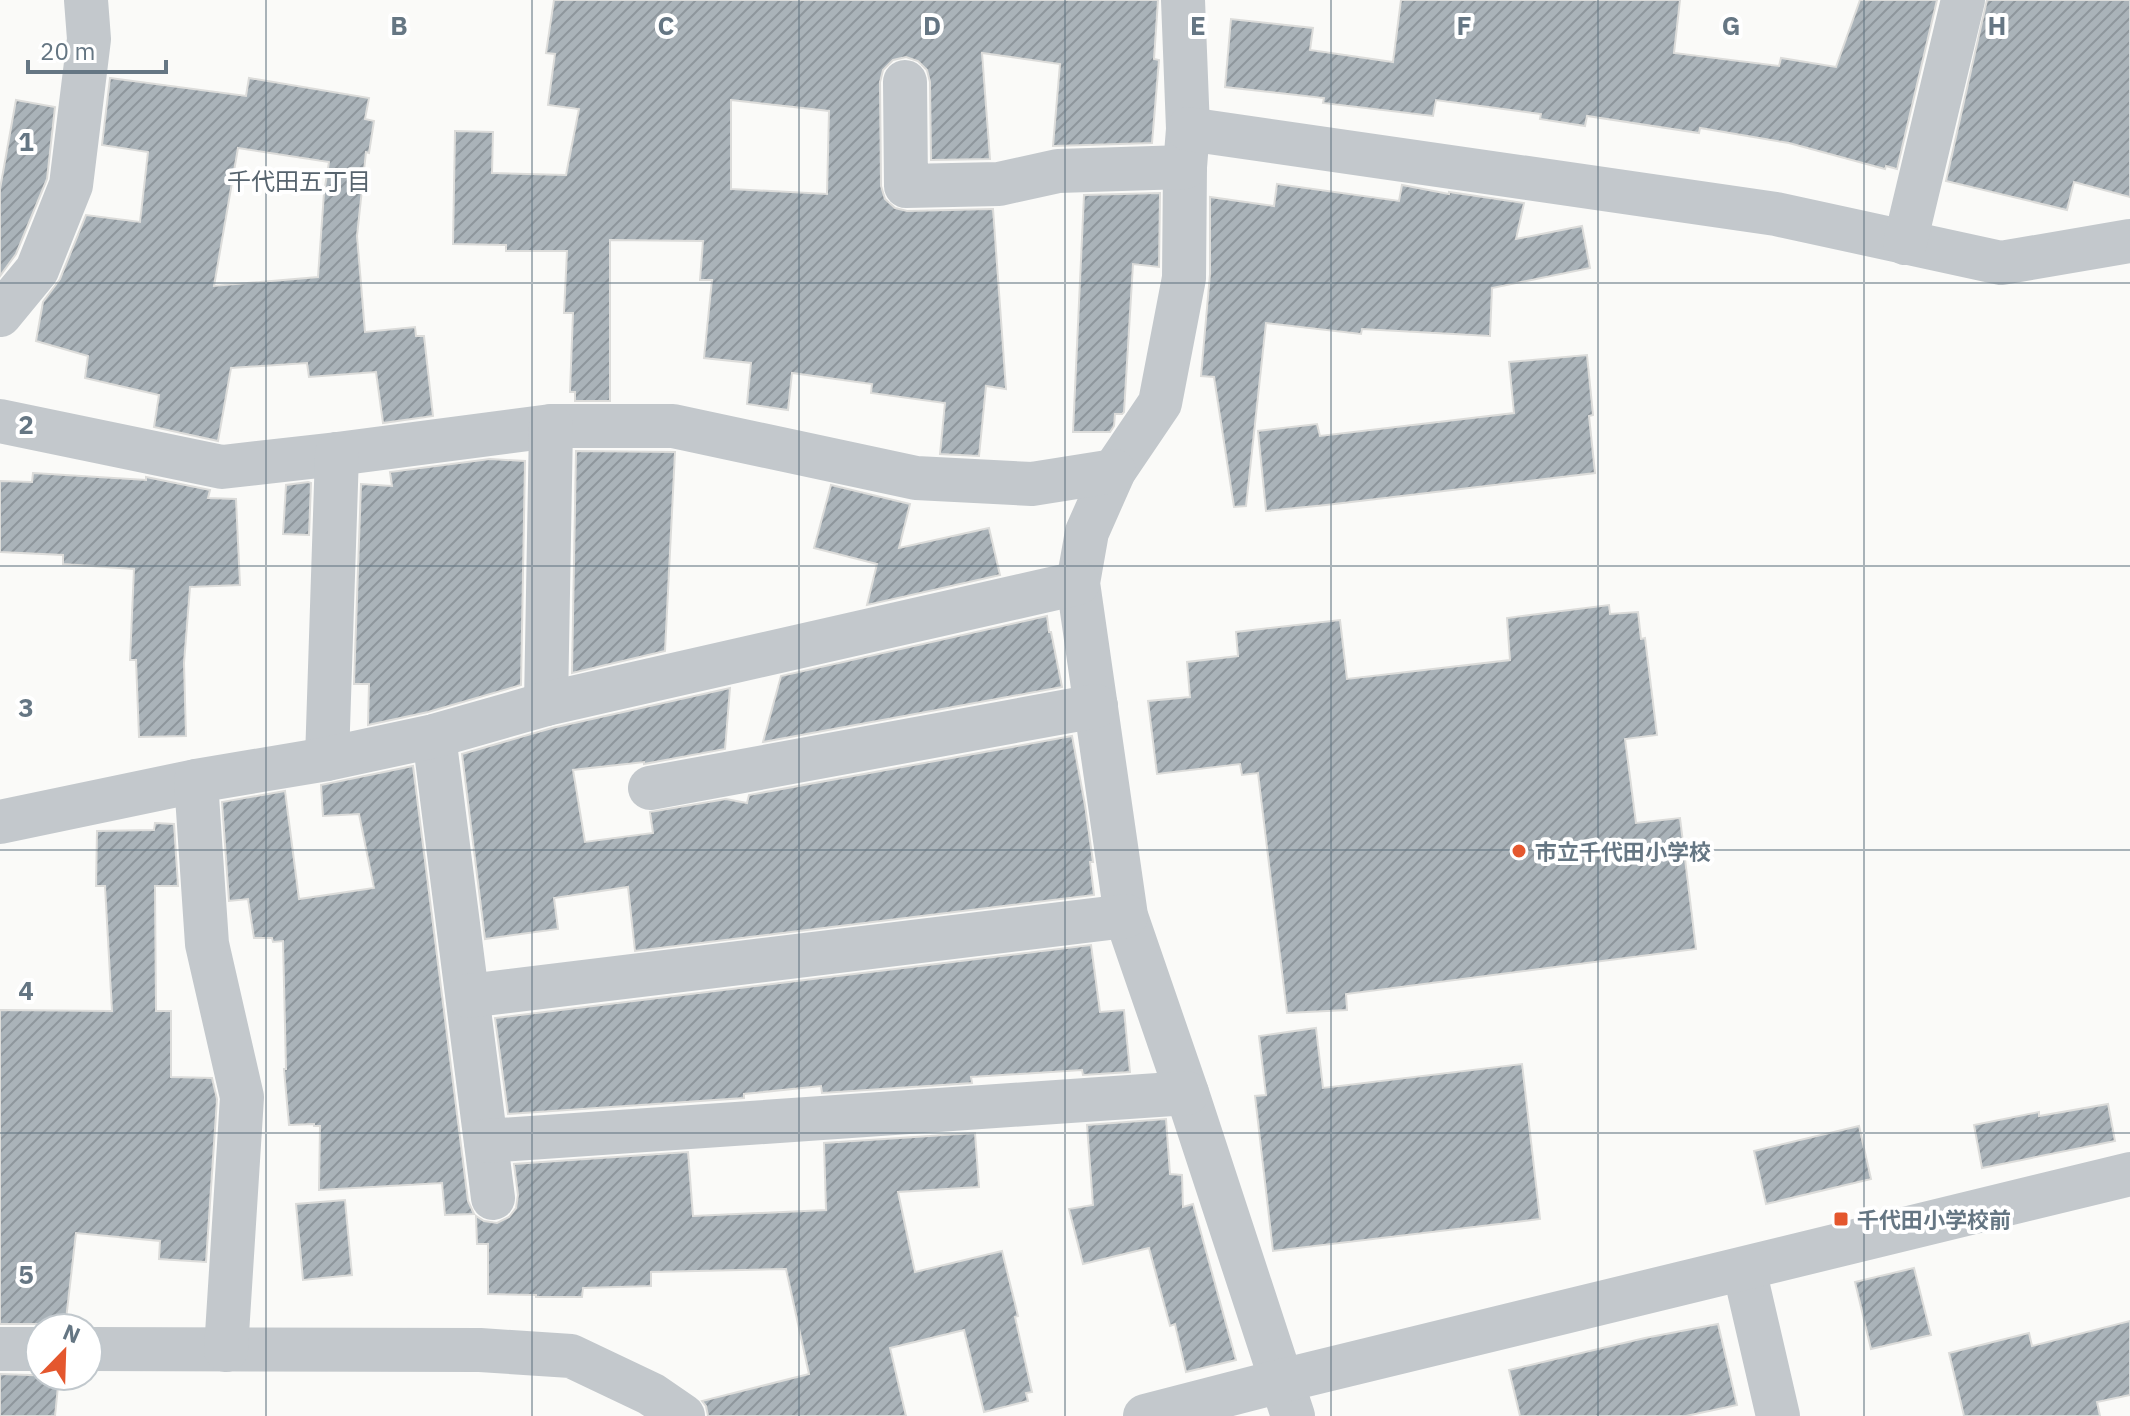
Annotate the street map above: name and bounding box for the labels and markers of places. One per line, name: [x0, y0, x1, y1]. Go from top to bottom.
place label: 市立千代田小学校: [1535, 837, 1711, 866]
marker: 市立千代田小学校: [1510, 842, 1528, 860]
place label: 千代田小学校前: [1857, 1205, 2011, 1234]
marker: 千代田小学校前: [1832, 1210, 1850, 1228]

